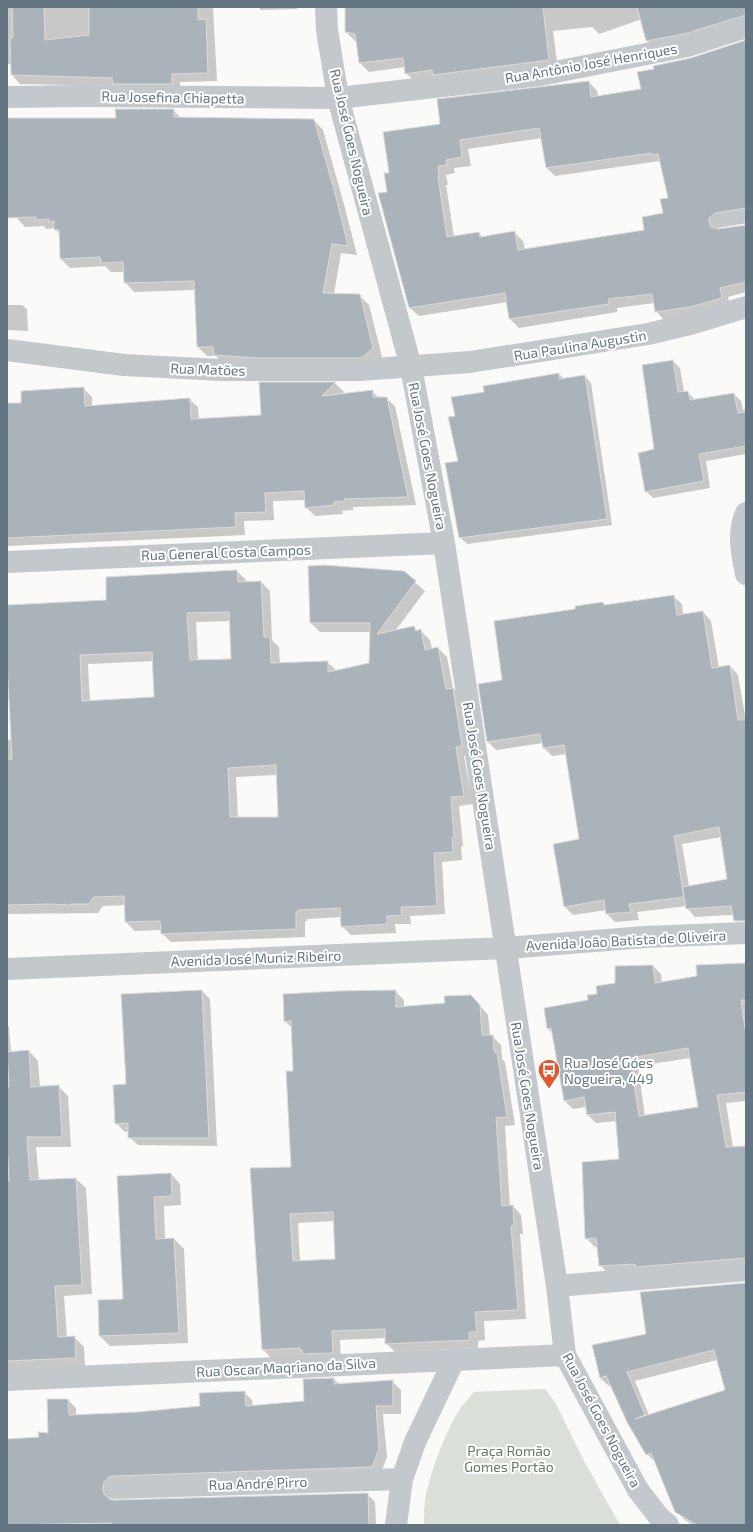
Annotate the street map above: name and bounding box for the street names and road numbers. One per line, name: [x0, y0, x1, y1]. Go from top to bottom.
street label: Rua Antônio José Henriques: [503, 39, 679, 87]
street label: Rua José Goes Nogueira: [327, 67, 377, 217]
street label: Rua Josefina Chiapetta: [101, 87, 245, 107]
street label: Rua Paulina Augustin: [512, 326, 648, 364]
street label: Rua Matões: [170, 359, 246, 379]
street label: Rua José Goes Nogueira: [405, 381, 451, 531]
street label: Rua General Costa Campos: [141, 541, 311, 563]
street label: Rua José Goes Nogueira: [460, 701, 500, 851]
street label: Avenida João Batista de Oliveira: [525, 926, 727, 954]
street label: Avenida José Muniz Ribeiro: [170, 947, 342, 969]
street label: Rua José Goes Nogueira: [508, 1021, 548, 1171]
street label: Rua José Goes Nogueira: [559, 1350, 645, 1490]
street label: Rua Oscar Maqriano da Silva: [196, 1354, 376, 1380]
street label: Rua André Pirro: [208, 1473, 308, 1493]

